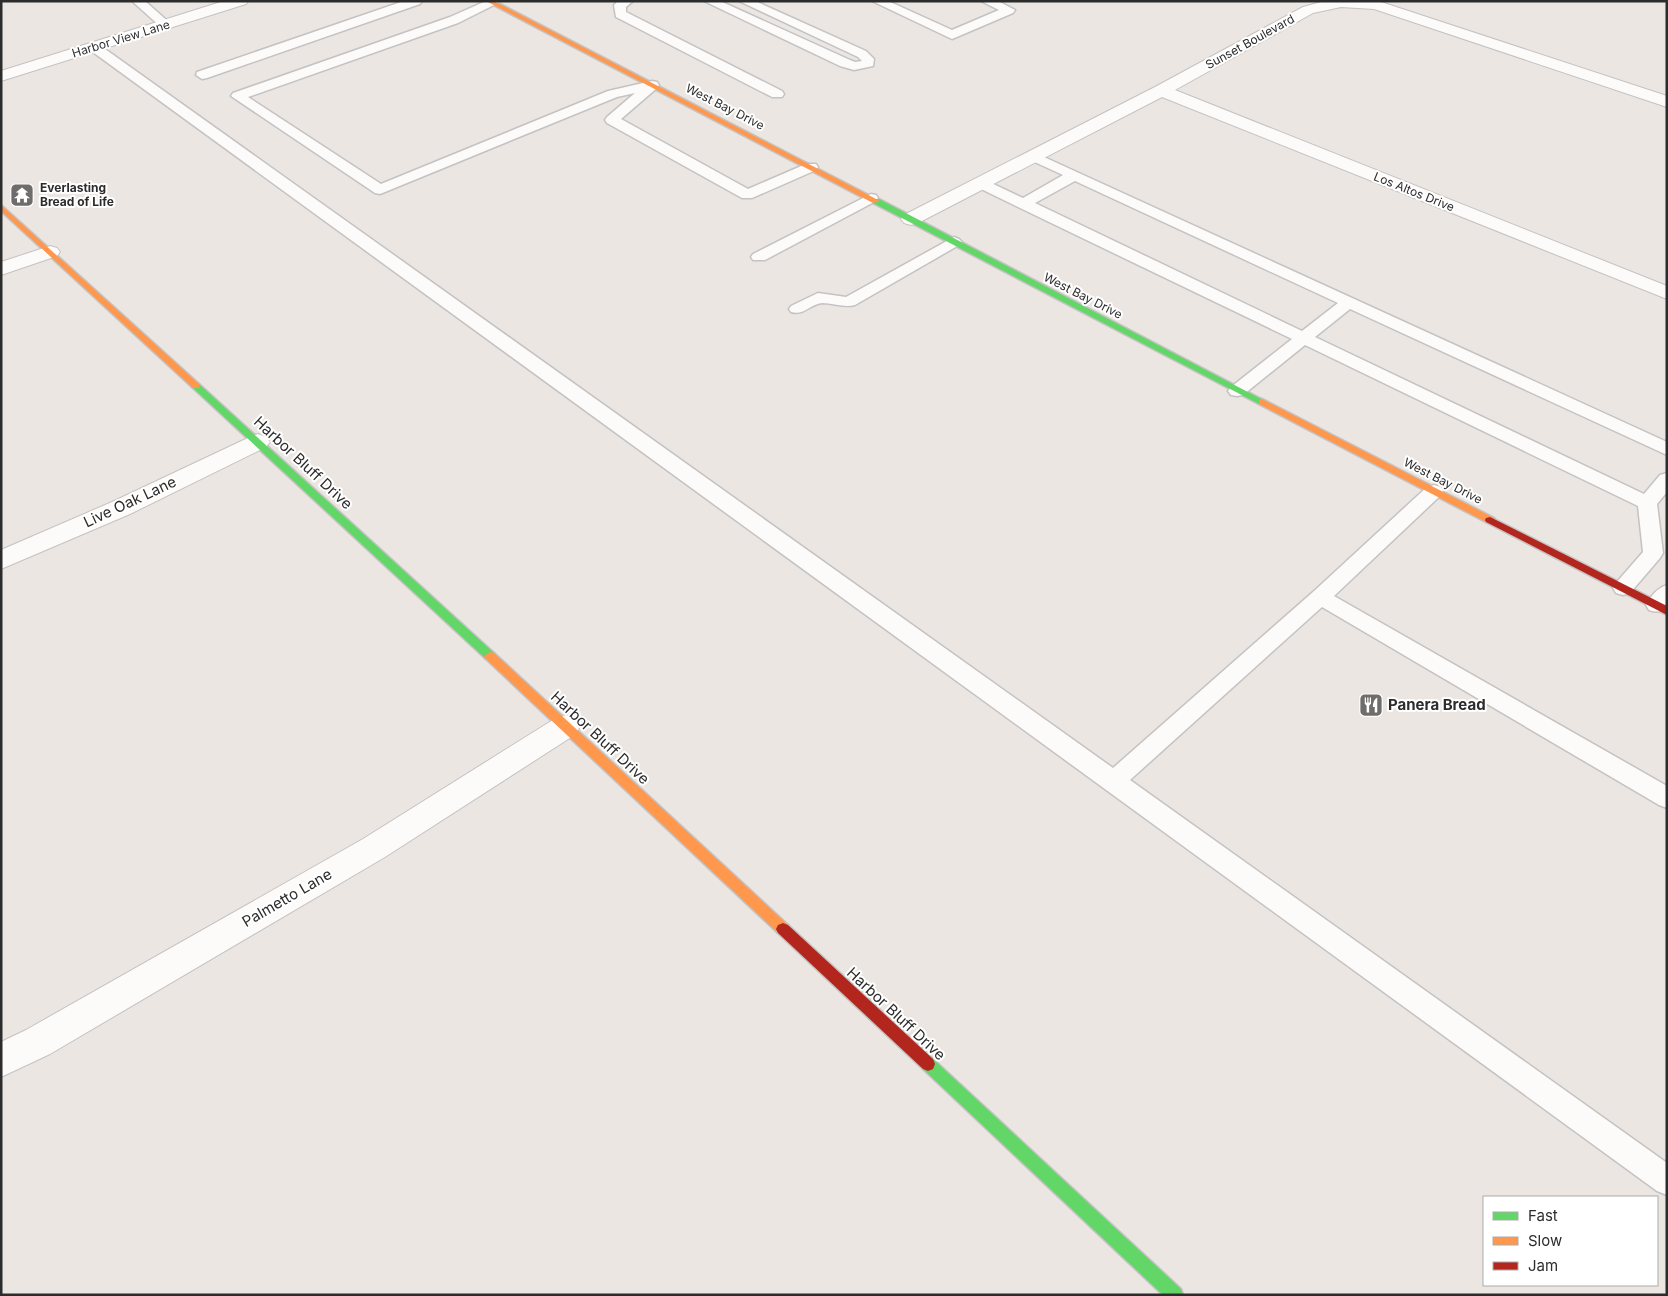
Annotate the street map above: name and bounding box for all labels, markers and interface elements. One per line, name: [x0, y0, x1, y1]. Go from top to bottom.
street label: Sunset Boulevard: [1203, 11, 1297, 72]
street label: Harbor View Lane: [70, 17, 172, 61]
street label: West Bay Drive: [683, 80, 767, 133]
street label: Los Altos Drive: [1372, 169, 1457, 215]
place label: Everlasting Bread of Life: [40, 180, 114, 209]
temple icon: Everlasting Bread of Life: [9, 182, 35, 208]
street label: West Bay Drive: [1041, 269, 1125, 322]
street label: Harbor Bluff Drive: [250, 412, 357, 513]
street label: West Bay Drive: [1401, 454, 1485, 507]
street label: Live Oak Lane: [80, 472, 179, 531]
street label: Harbor Bluff Drive: [547, 687, 654, 788]
restaurant icon: Panera Bread: [1358, 692, 1384, 718]
place label: Panera Bread: [1388, 695, 1486, 714]
street label: Palmetto Lane: [238, 864, 335, 931]
street label: Harbor Bluff Drive: [843, 963, 950, 1064]
legend: [1483, 1196, 1658, 1286]
text: Fast: [1528, 1206, 1558, 1225]
text: Slow: [1528, 1231, 1562, 1250]
text: Jam: [1528, 1256, 1558, 1275]

